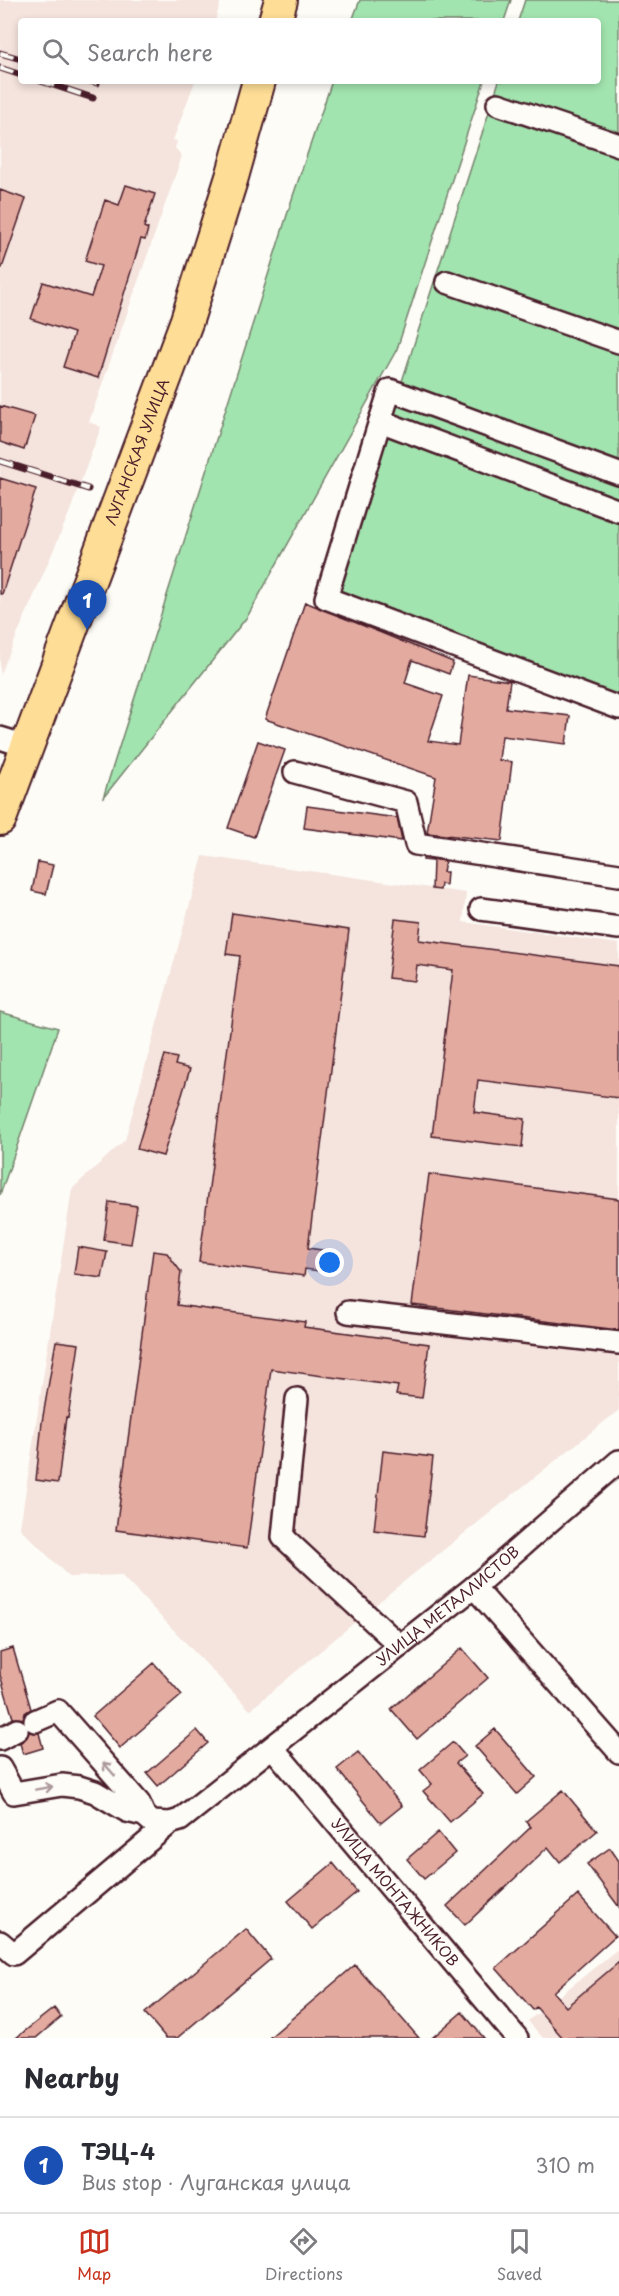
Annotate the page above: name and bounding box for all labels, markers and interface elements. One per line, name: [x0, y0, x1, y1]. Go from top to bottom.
search box: [18, 18, 601, 84]
icon: search: [39, 35, 72, 68]
text: Search here: [87, 35, 213, 68]
street label: ЛУГАНСКАЯ УЛИЦА: [98, 375, 174, 528]
pin: 1: [68, 580, 106, 630]
your location: [315, 1248, 344, 1277]
street label: УЛИЦА МЕТАЛЛИСТОВ: [371, 1540, 524, 1670]
one-way arrow: [102, 1762, 116, 1777]
one-way arrow: [33, 1782, 53, 1793]
street label: УЛИЦА МОНТАЖНИКОВ: [327, 1813, 465, 1971]
text: Nearby: [24, 2058, 119, 2097]
text: ТЭЦ-4: [81, 2134, 155, 2167]
text: 1: [39, 2150, 48, 2180]
text: 310 m: [535, 2150, 595, 2180]
text: Bus stop · Луганская улица: [81, 2167, 350, 2197]
tab: Map: [77, 2225, 111, 2285]
tab: Directions: [265, 2225, 343, 2285]
tab: Saved: [497, 2225, 542, 2285]

